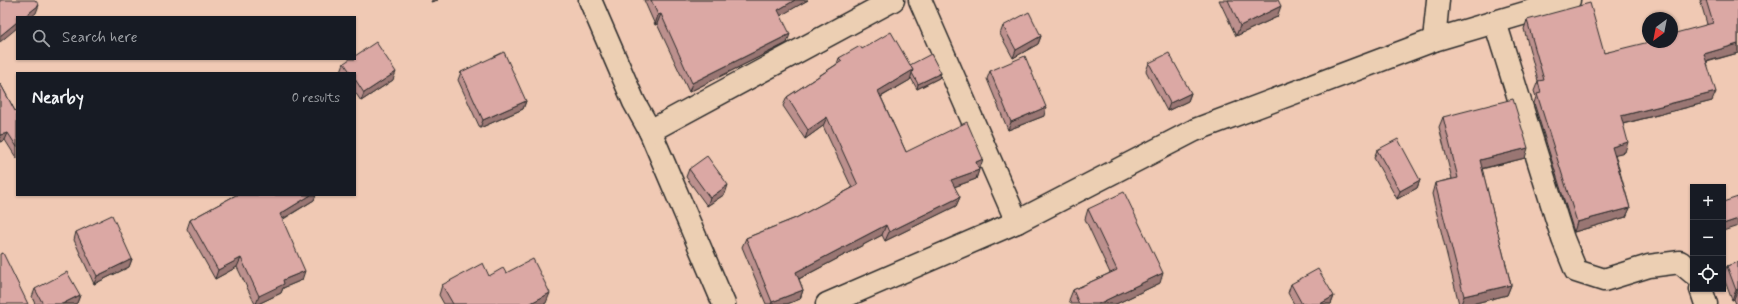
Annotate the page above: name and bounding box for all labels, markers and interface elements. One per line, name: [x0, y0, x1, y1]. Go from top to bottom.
north arrow: [1642, 12, 1678, 48]
search box: [16, 16, 356, 60]
icon: search: [30, 27, 52, 49]
text: Search here: [62, 28, 138, 48]
text: Nearby: [32, 87, 84, 109]
text: 0 results: [292, 90, 340, 107]
map controls: [1690, 184, 1726, 292]
button: +: [1690, 184, 1726, 220]
button: −: [1690, 220, 1726, 256]
button: locate: [1690, 256, 1726, 292]

